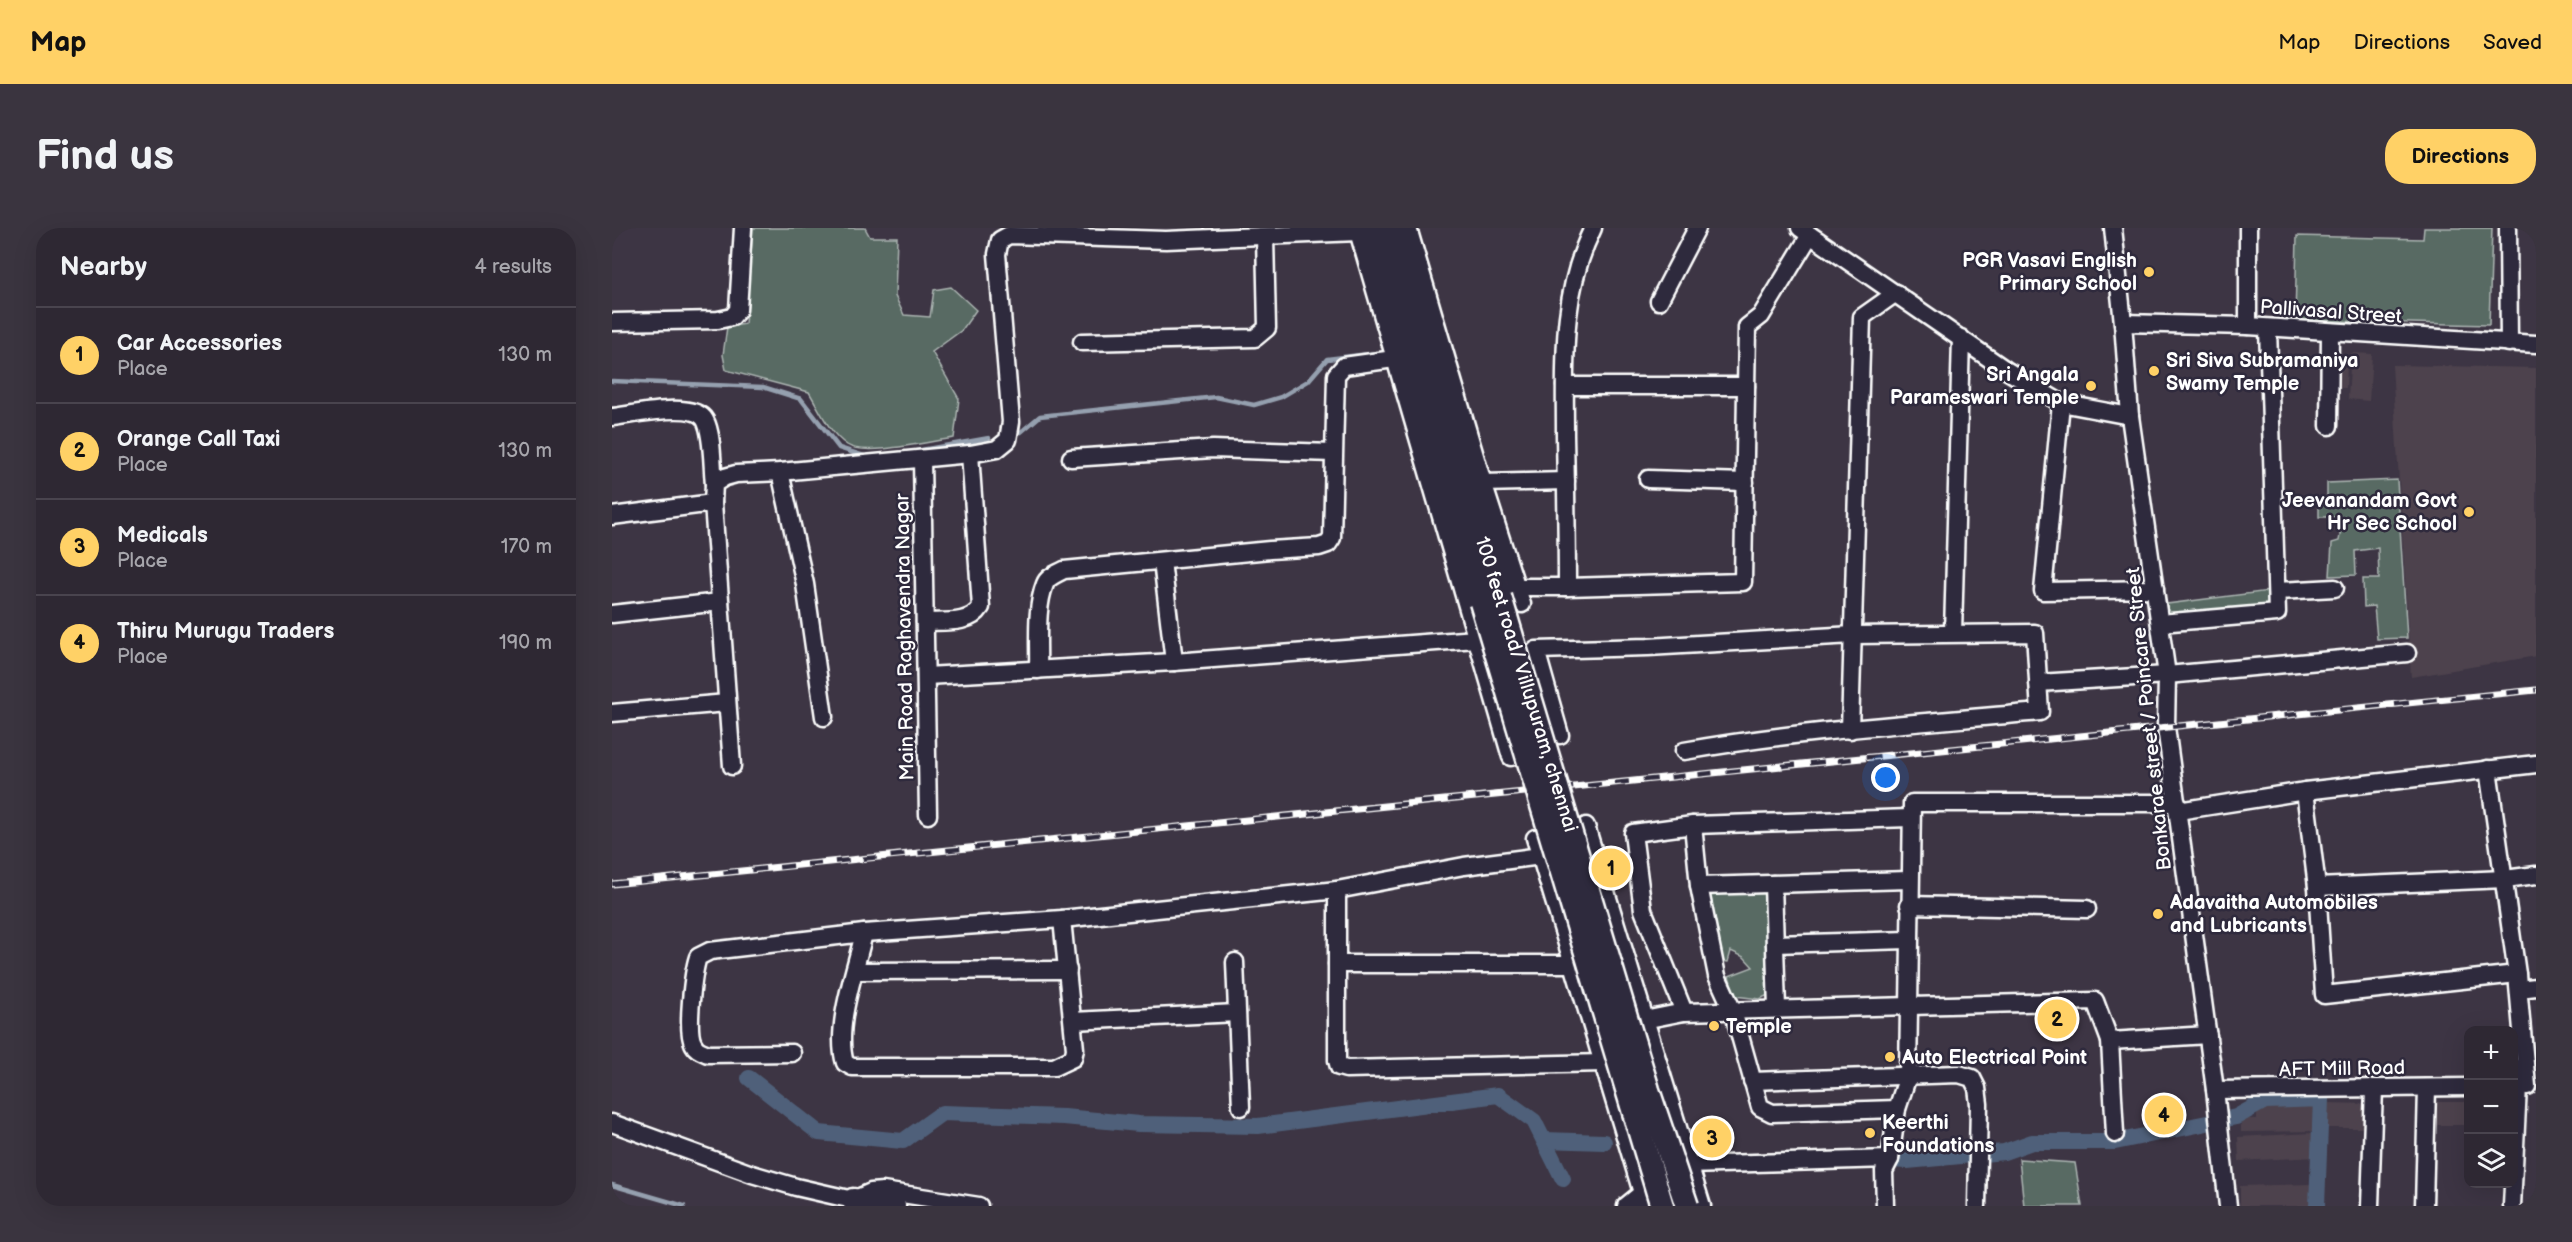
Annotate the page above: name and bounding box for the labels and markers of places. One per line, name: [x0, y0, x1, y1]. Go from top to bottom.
place label: PGR Vasavi English Primary School: [1962, 249, 2137, 296]
marker: PGR Vasavi English Primary School: [2142, 265, 2156, 279]
place label: Sri Siva Subramaniya Swamy Temple: [2166, 349, 2359, 396]
place label: Sri Angala Parameswari Temple: [1890, 363, 2079, 410]
marker: Sri Siva Subramaniya Swamy Temple: [2147, 364, 2161, 378]
marker: Sri Angala Parameswari Temple: [2084, 379, 2098, 393]
place label: Jeevanandam Govt Hr Sec School: [2282, 489, 2457, 536]
marker: Jeevanandam Govt Hr Sec School: [2462, 505, 2476, 519]
pin: 1: [1592, 846, 1630, 890]
place label: Adavaitha Automobiles and Lubricants: [2169, 891, 2378, 938]
marker: Adavaitha Automobiles and Lubricants: [2151, 907, 2165, 921]
pin: 2: [2038, 996, 2076, 1042]
place label: Temple: [1726, 1015, 1792, 1039]
marker: Temple: [1707, 1019, 1721, 1033]
place label: Auto Electrical Point: [1901, 1046, 2087, 1070]
marker: Auto Electrical Point: [1883, 1050, 1897, 1064]
pin: 4: [2144, 1092, 2184, 1138]
place label: Keerthi Foundations: [1882, 1111, 1995, 1158]
pin: 3: [1692, 1116, 1732, 1160]
marker: Keerthi Foundations: [1863, 1126, 1877, 1140]

